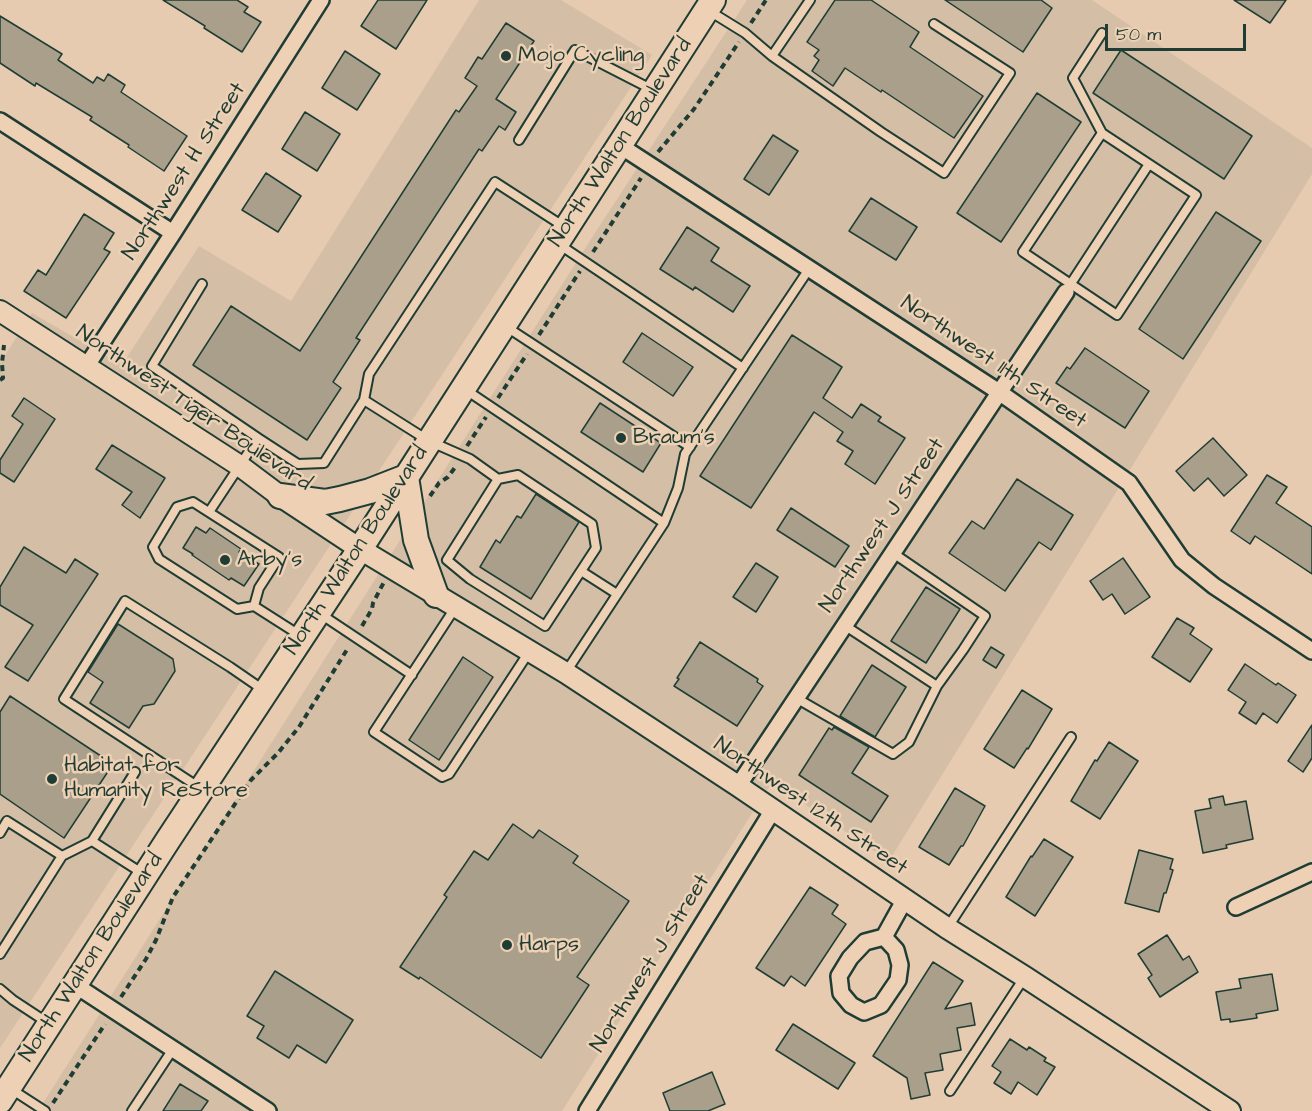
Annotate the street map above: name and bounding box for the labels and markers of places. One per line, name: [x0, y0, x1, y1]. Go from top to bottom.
place label: Mojo Cycling: [518, 43, 644, 69]
marker: Mojo Cycling: [499, 49, 513, 63]
place label: Braum's: [633, 425, 715, 451]
marker: Braum's: [614, 431, 628, 445]
place label: Arby's: [237, 547, 302, 573]
marker: Arby's: [218, 553, 232, 567]
place label: Habitat for Humanity ReStore: [64, 753, 248, 804]
marker: Habitat for Humanity ReStore: [45, 772, 59, 786]
place label: Harps: [519, 932, 579, 958]
marker: Harps: [500, 938, 514, 952]

